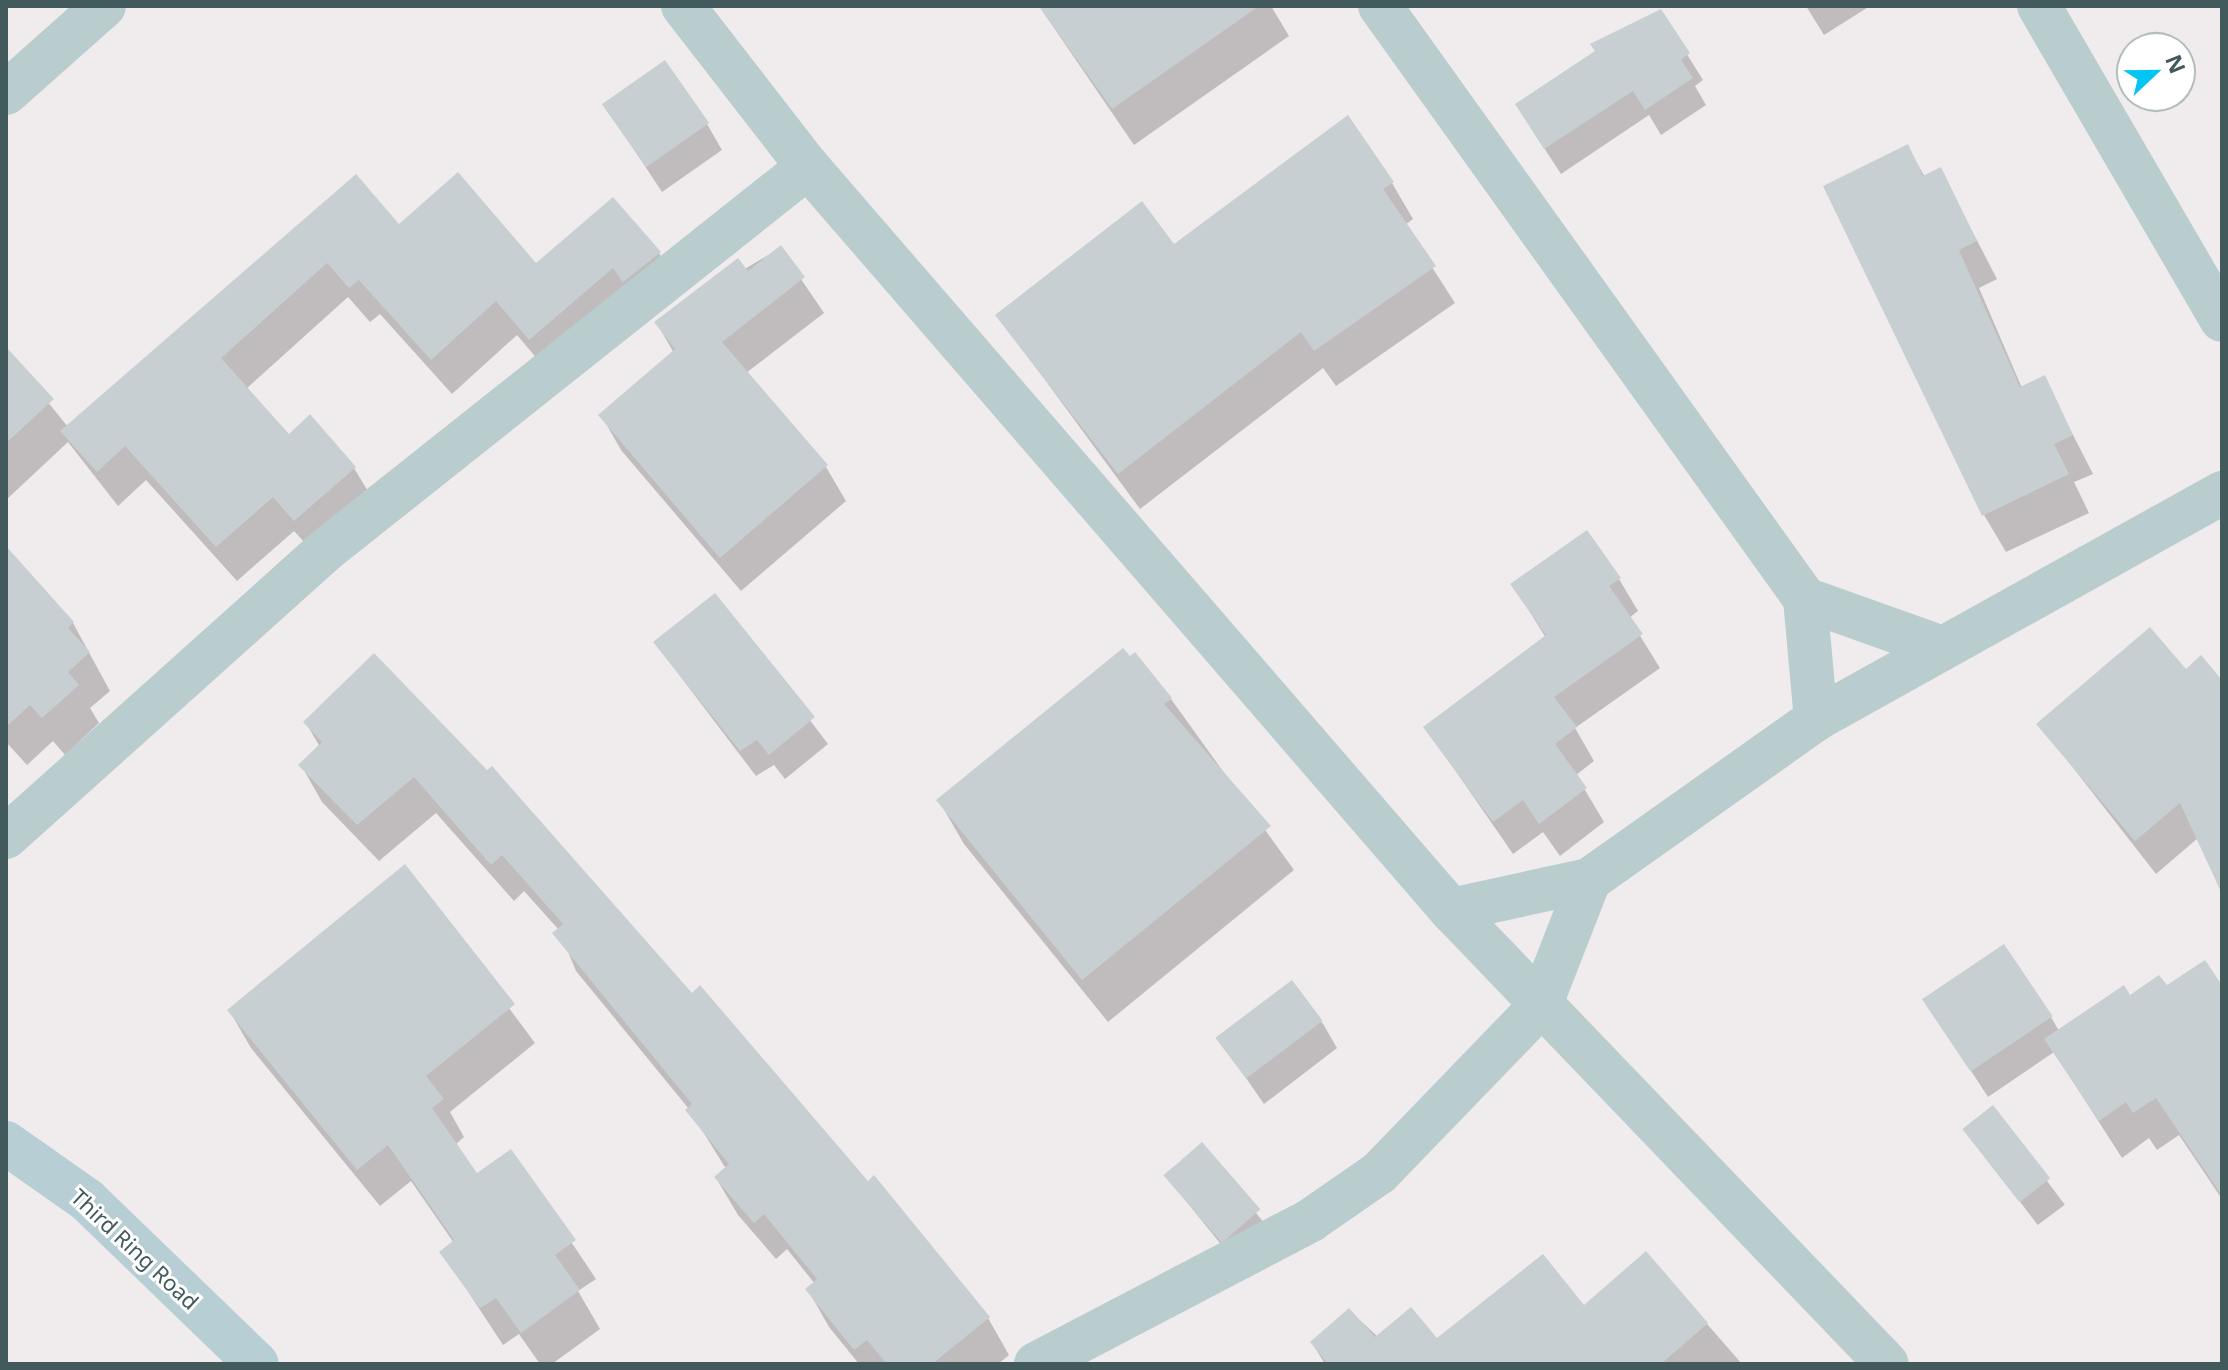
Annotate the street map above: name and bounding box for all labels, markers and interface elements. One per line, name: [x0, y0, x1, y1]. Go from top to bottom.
north arrow: [2116, 32, 2196, 112]
text: N: [2159, 50, 2194, 78]
street label: Third Ring Road: [66, 1183, 204, 1315]

